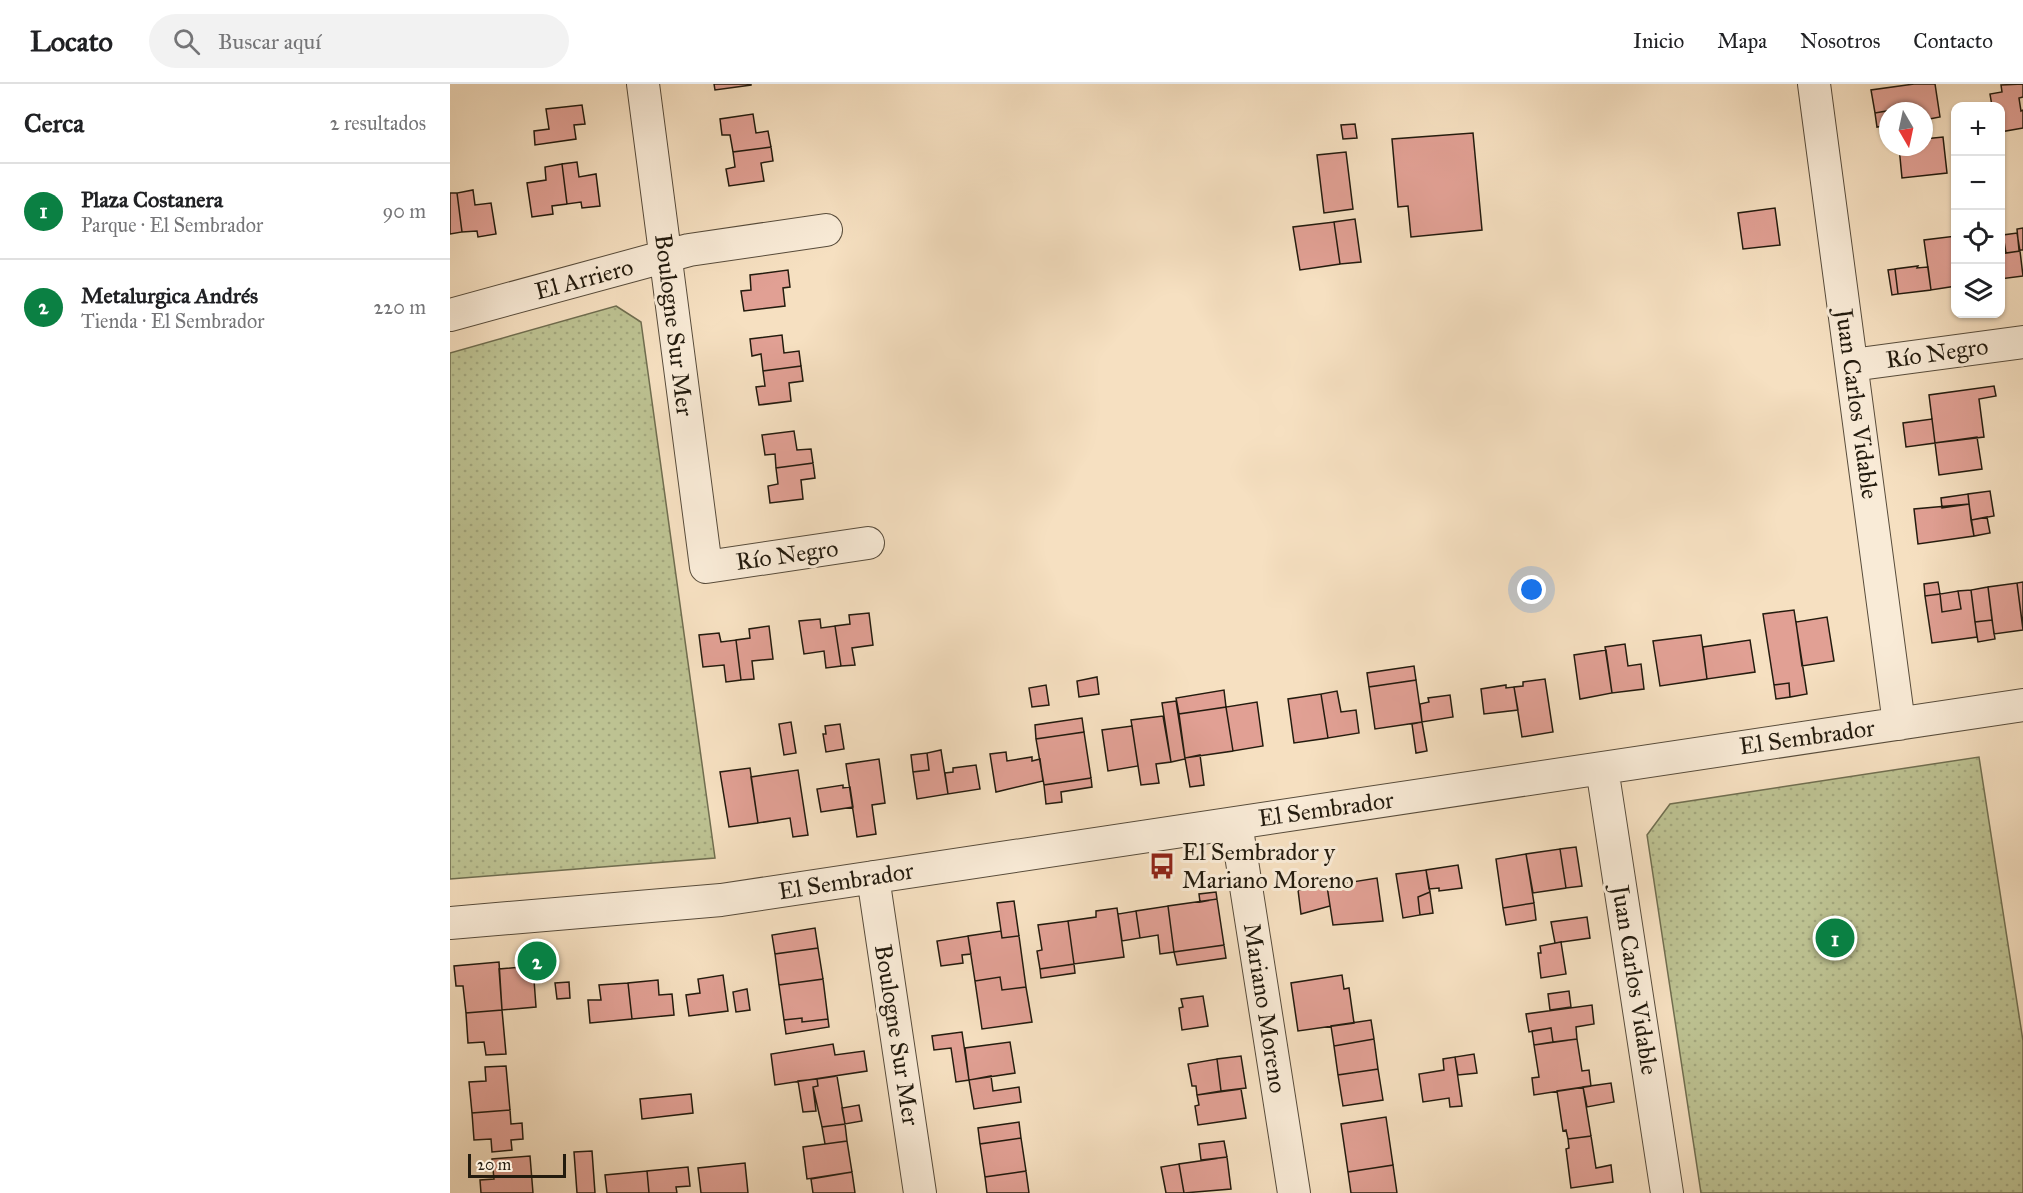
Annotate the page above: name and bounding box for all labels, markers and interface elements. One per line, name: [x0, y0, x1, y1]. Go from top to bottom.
search box: [149, 14, 569, 68]
text: Locato: [30, 24, 113, 59]
icon: search: [170, 25, 203, 58]
text: Buscar aquí: [218, 28, 321, 55]
text: Inicio: [1633, 28, 1684, 54]
text: Mapa: [1717, 28, 1767, 54]
text: Nosotros: [1800, 28, 1880, 54]
text: Contacto: [1913, 28, 1993, 54]
north arrow: [1879, 102, 1933, 156]
map controls: [1951, 102, 2005, 318]
button: +: [1951, 102, 2005, 156]
text: Cerca: [24, 107, 84, 139]
text: 2 resultados: [330, 111, 426, 135]
button: −: [1951, 156, 2005, 210]
text: Plaza Costanera: [81, 186, 223, 213]
text: 1: [40, 199, 47, 223]
text: 90 m: [383, 199, 426, 223]
button: locate: [1951, 210, 2005, 264]
text: Parque · El Sembrador: [81, 213, 263, 237]
street label: Boulogne Sur Mer: [648, 232, 700, 418]
street label: El Arriero: [532, 251, 636, 307]
button: layers: [1951, 264, 2005, 318]
text: Metalurgica Andrés: [81, 282, 258, 309]
text: 2: [39, 295, 48, 319]
text: 220 m: [374, 295, 426, 319]
street label: Juan Carlos Vidable: [1828, 304, 1885, 501]
text: Tienda · El Sembrador: [81, 309, 265, 333]
street label: Río Negro: [1884, 331, 1990, 375]
street label: Río Negro: [734, 533, 840, 577]
your location: [1517, 575, 1546, 604]
street label: El Sembrador: [1737, 713, 1877, 761]
street label: El Sembrador: [1256, 785, 1396, 833]
place label: El Sembrador y Mariano Moreno: [1182, 837, 1354, 895]
bus stop icon: El Sembrador y Mariano Moreno: [1147, 851, 1177, 881]
street label: El Sembrador: [776, 855, 916, 907]
street label: Juan Carlos Vidable: [1605, 880, 1665, 1077]
pin: 1: [1816, 916, 1854, 960]
street label: Mariano Moreno: [1237, 921, 1293, 1095]
pin: 2: [518, 938, 556, 984]
street label: Boulogne Sur Mer: [868, 942, 926, 1128]
scale bar: [468, 1151, 566, 1178]
text: 20 m: [477, 1155, 511, 1174]

